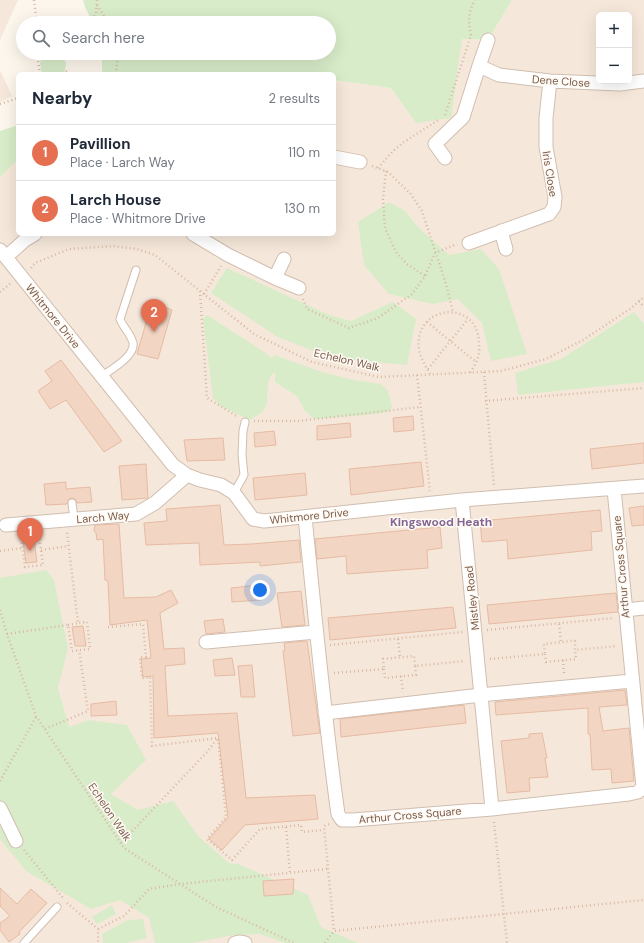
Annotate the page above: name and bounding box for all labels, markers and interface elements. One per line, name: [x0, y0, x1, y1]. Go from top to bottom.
map controls: [596, 12, 632, 84]
button: +: [596, 12, 632, 48]
search box: [16, 16, 336, 60]
icon: search: [30, 27, 52, 49]
text: Search here: [62, 28, 145, 48]
button: −: [596, 48, 632, 84]
street label: Dene Close: [532, 72, 590, 90]
text: Nearby: [32, 87, 92, 109]
text: 2 results: [269, 90, 320, 107]
text: Pavillion: [70, 134, 130, 154]
text: 1: [43, 144, 47, 161]
text: 110 m: [288, 144, 320, 161]
street label: Iris Close: [539, 150, 561, 198]
text: Place · Larch Way: [70, 154, 175, 171]
text: Larch House: [70, 190, 161, 210]
text: 2: [41, 200, 49, 217]
text: 130 m: [284, 200, 320, 217]
text: Place · Whitmore Drive: [70, 210, 206, 227]
street label: Whitmore Drive: [23, 281, 83, 351]
pin: 2: [141, 299, 167, 332]
street label: Echelon Walk: [313, 346, 382, 375]
street label: Whitmore Drive: [269, 505, 349, 527]
street label: Larch Way: [76, 508, 130, 526]
district label: Kingswood Heath: [390, 514, 492, 530]
street label: Arthur Cross Square: [610, 515, 632, 619]
pin: 1: [17, 518, 43, 551]
street label: Mistley Road: [462, 565, 482, 631]
your location: [250, 580, 270, 600]
street label: Echelon Walk: [85, 780, 135, 844]
street label: Arthur Cross Square: [358, 804, 462, 826]

